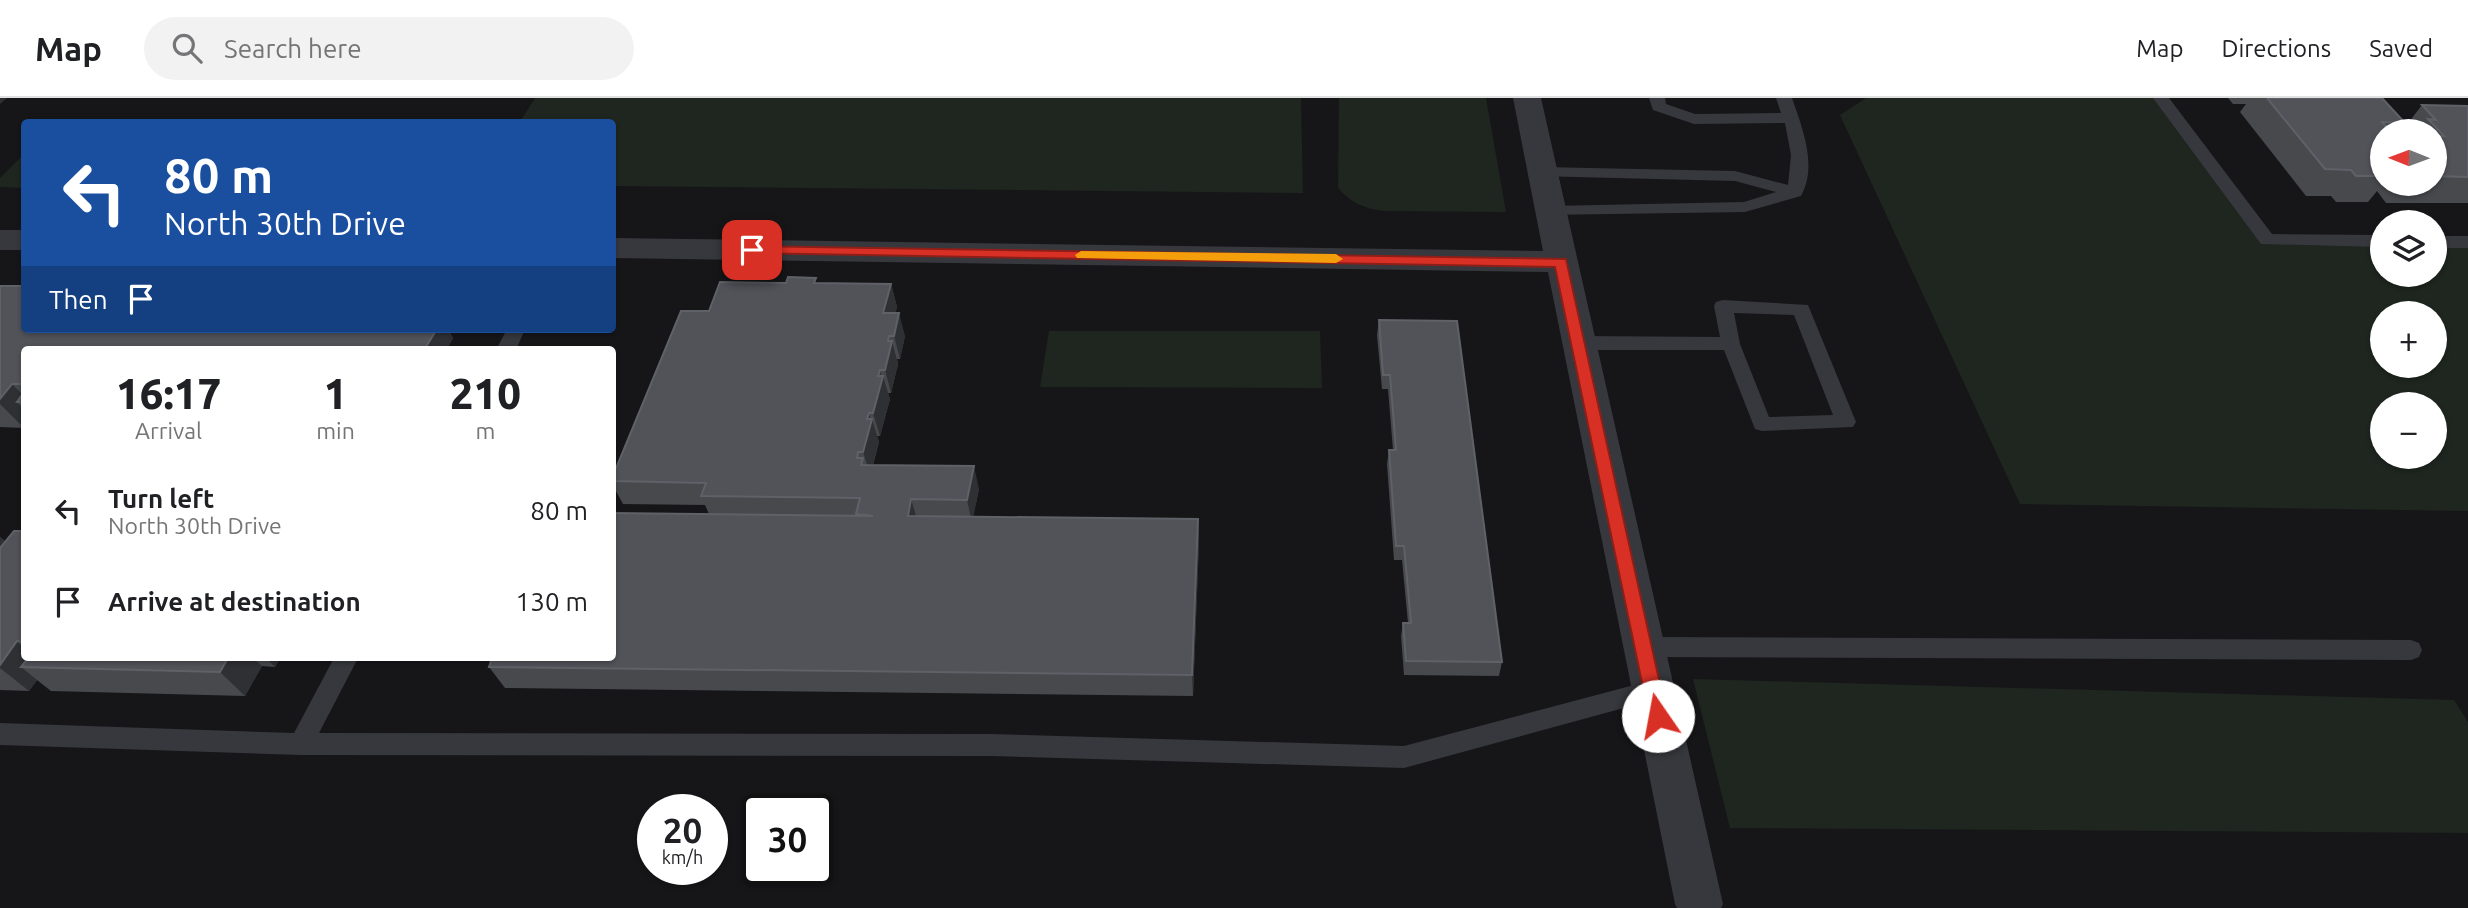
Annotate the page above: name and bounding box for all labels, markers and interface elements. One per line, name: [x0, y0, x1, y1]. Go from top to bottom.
search box: [144, 17, 634, 80]
icon: search: [168, 29, 206, 67]
text: Map: [35, 30, 102, 67]
text: Search here: [224, 34, 362, 63]
text: Map: [2136, 35, 2183, 62]
text: Directions: [2221, 35, 2331, 62]
text: Saved: [2369, 35, 2433, 62]
north arrow: [2370, 119, 2446, 196]
map controls: [2370, 119, 2447, 469]
icon: left: [49, 147, 140, 238]
text: 80 m: [164, 147, 273, 202]
text: North 30th Drive: [164, 205, 406, 241]
button: layers: [2370, 210, 2447, 287]
pin: [722, 220, 782, 280]
icon: arrive: [733, 231, 771, 269]
icon: arrive: [122, 280, 160, 318]
text: Then: [49, 285, 108, 314]
button: +: [2370, 301, 2447, 378]
text: 16:17: [116, 370, 221, 417]
text: 1: [324, 370, 347, 417]
text: 210: [450, 370, 521, 417]
button: −: [2370, 392, 2447, 469]
text: Arrival: [135, 418, 202, 443]
text: min: [316, 418, 355, 443]
text: m: [475, 418, 495, 443]
text: Turn left: [108, 484, 214, 513]
icon: left: [49, 492, 87, 530]
text: 80 m: [530, 496, 588, 525]
text: North 30th Drive: [108, 513, 282, 538]
icon: arrive: [49, 583, 87, 621]
text: Arrive at destination: [108, 587, 361, 616]
text: 130 m: [516, 587, 588, 616]
position arrow: [1621, 679, 1695, 753]
speed limit sign: 30: [742, 794, 833, 885]
text: 20: [663, 810, 702, 850]
text: km/h: [662, 847, 703, 867]

